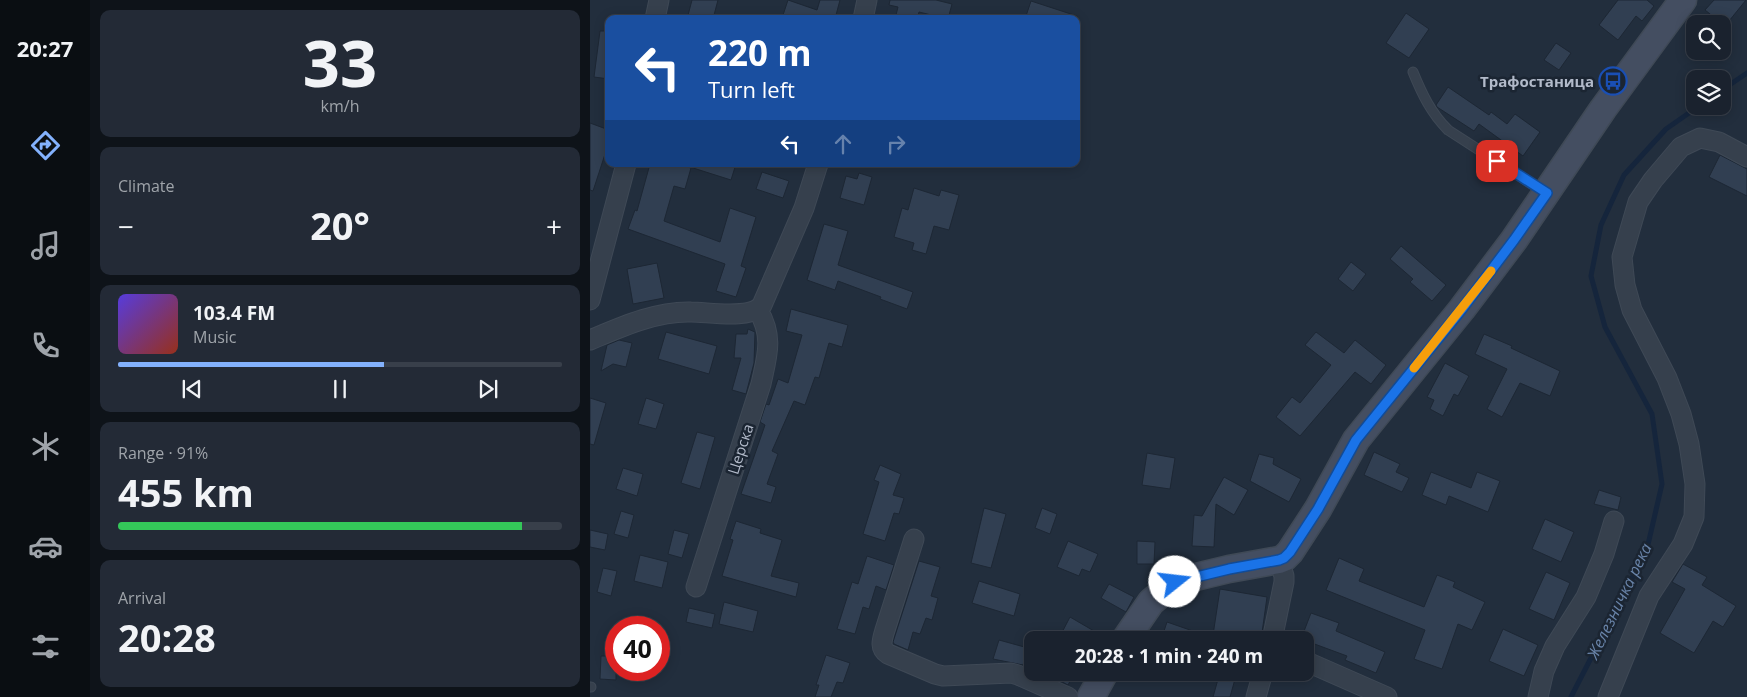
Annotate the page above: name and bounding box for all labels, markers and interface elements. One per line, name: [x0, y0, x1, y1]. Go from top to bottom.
map controls: [1686, 15, 1731, 115]
button: search: [1686, 15, 1731, 60]
text: 33: [303, 18, 377, 106]
text: 220 m: [708, 29, 812, 76]
text: 20:27: [17, 33, 73, 63]
icon: left: [625, 35, 690, 100]
bus stop icon: Трафостаница: [1598, 66, 1628, 96]
button: layers: [1686, 70, 1731, 115]
place label: Трафостаница: [1480, 71, 1594, 91]
text: Turn left: [708, 74, 795, 104]
text: km/h: [321, 95, 359, 117]
icon: directions: [28, 128, 63, 163]
icon: left: [776, 130, 804, 158]
icon: ahead: [829, 130, 857, 158]
icon: right: [882, 130, 910, 158]
pin: [1476, 140, 1518, 182]
icon: arrive: [1483, 147, 1511, 175]
text: Climate: [118, 175, 175, 197]
text: 20°: [310, 199, 370, 251]
text: −: [118, 207, 134, 245]
text: +: [546, 207, 562, 245]
icon: music: [28, 228, 63, 263]
text: 103.4 FM: [193, 300, 275, 326]
text: Music: [193, 326, 237, 348]
icon: phone: [28, 328, 63, 363]
icon: previous: [178, 375, 206, 403]
icon: pause: [326, 375, 354, 403]
icon: next: [474, 375, 502, 403]
street label: Церска: [722, 421, 758, 477]
icon: climate: [28, 429, 63, 464]
text: Range · 91%: [118, 442, 208, 464]
text: 455 km: [118, 466, 254, 518]
icon: car: [28, 529, 63, 564]
water label: Железничка река: [1581, 539, 1657, 664]
position arrow: [1148, 555, 1200, 607]
text: Arrival: [118, 587, 166, 609]
text: 20:28: [118, 611, 216, 663]
speed limit sign: 40: [605, 616, 670, 681]
icon: filters: [28, 629, 63, 664]
text: 20:28 · 1 min · 240 m: [1075, 643, 1263, 669]

